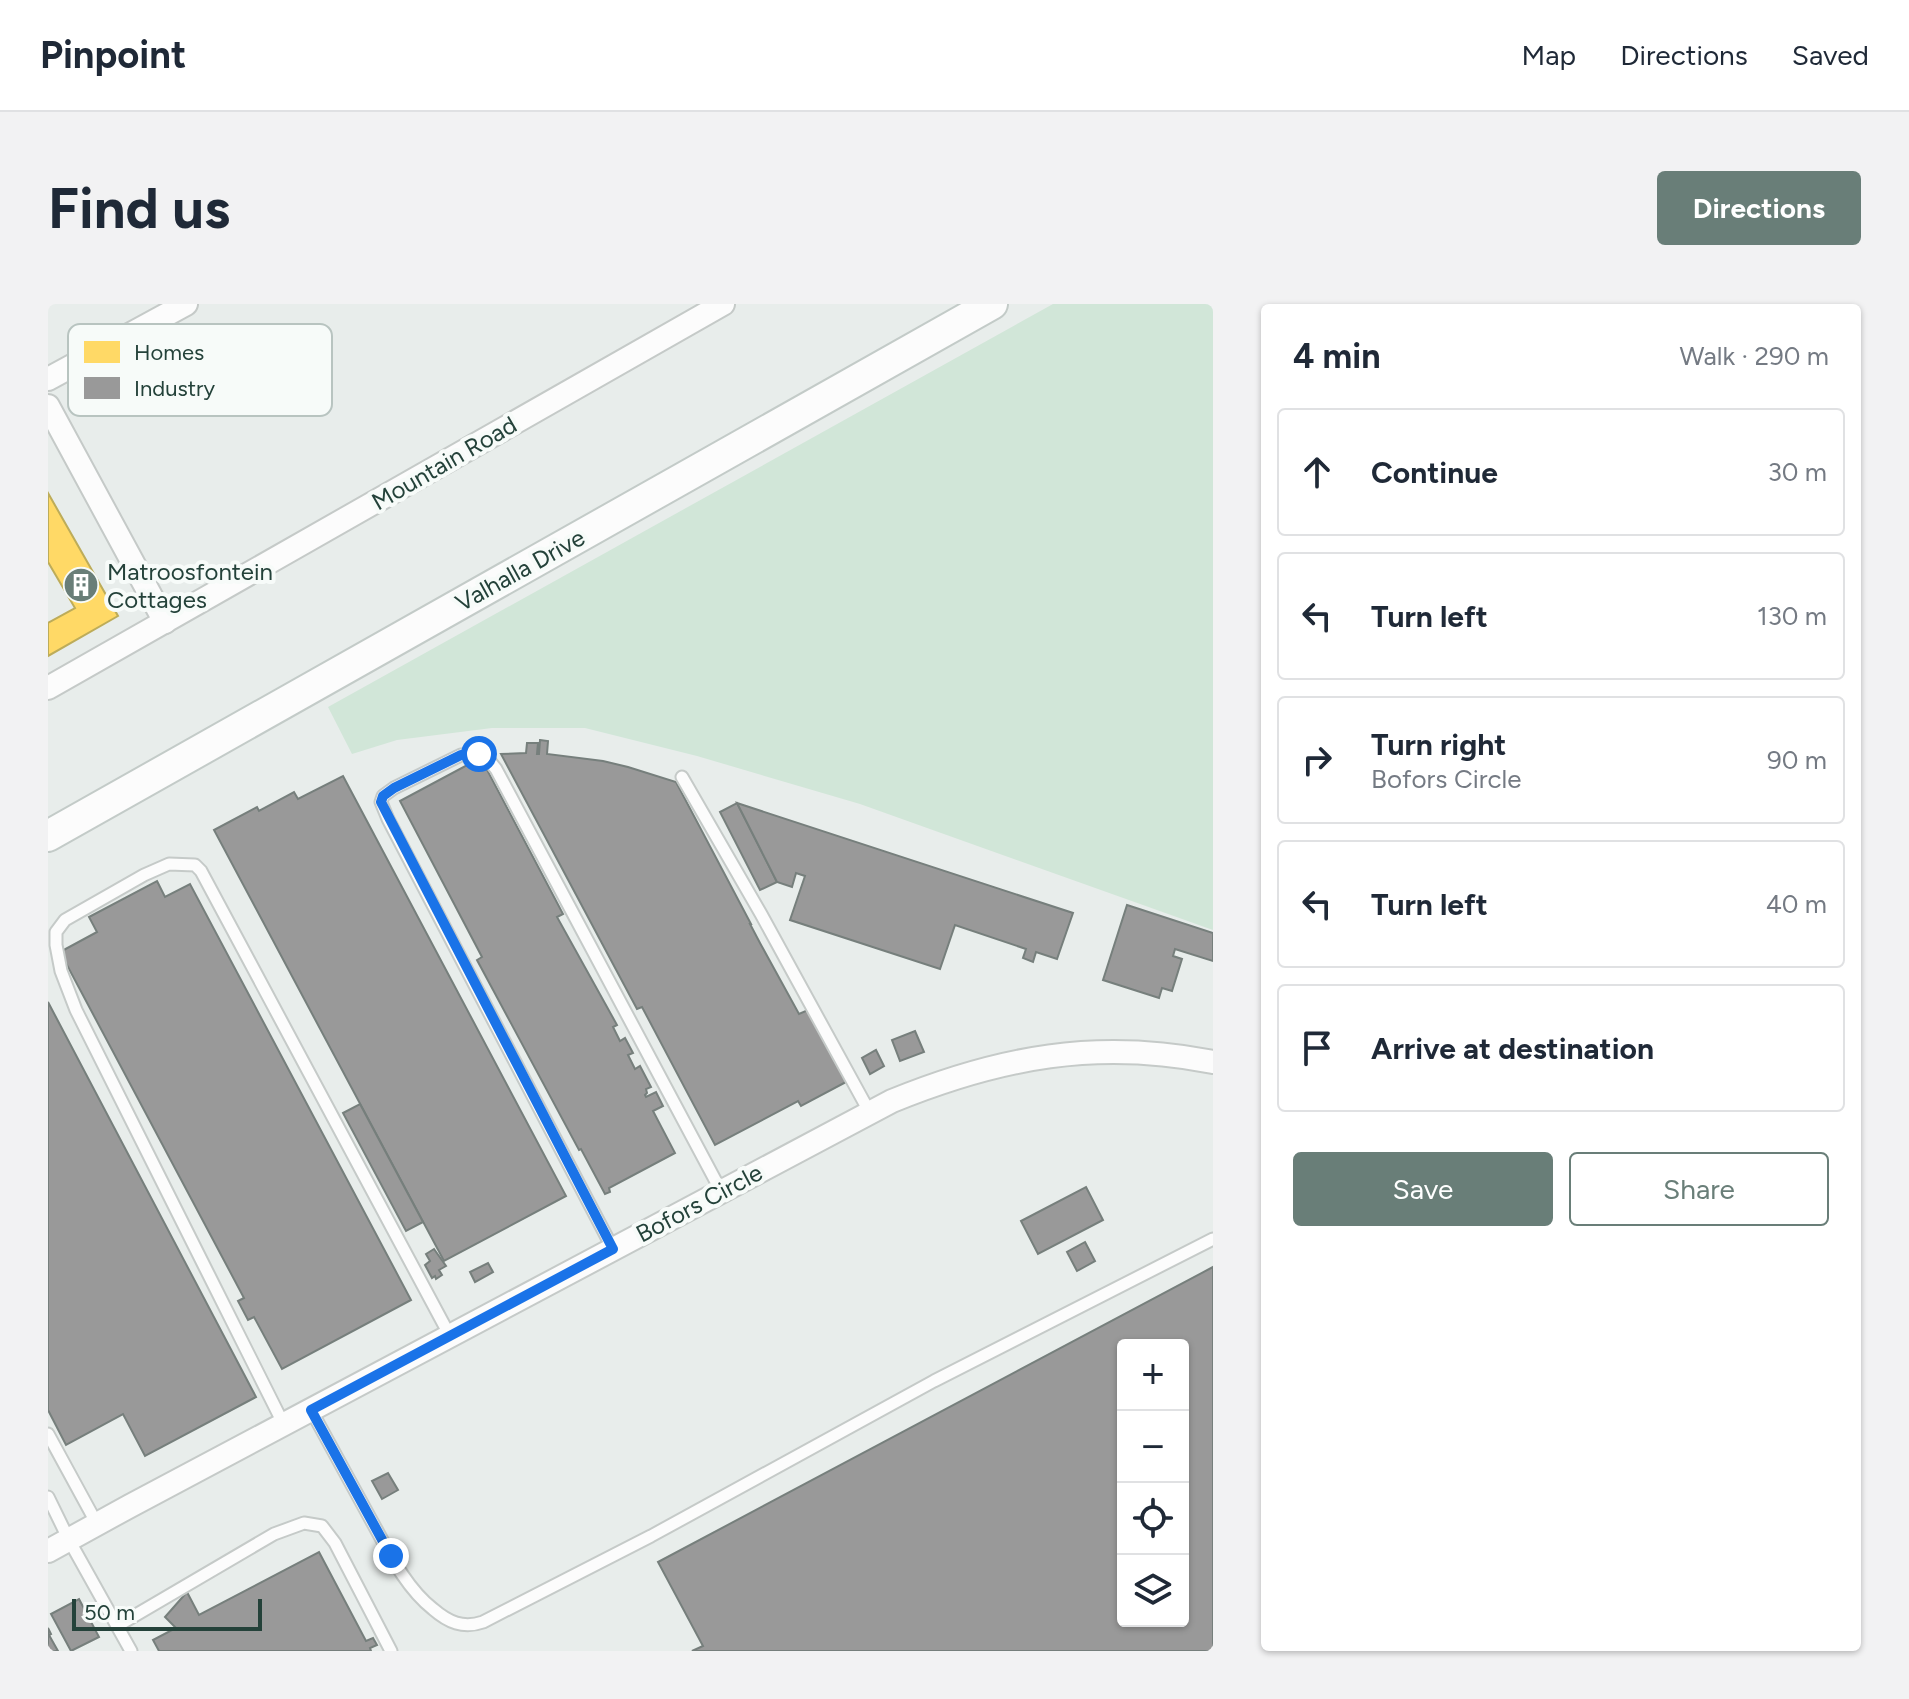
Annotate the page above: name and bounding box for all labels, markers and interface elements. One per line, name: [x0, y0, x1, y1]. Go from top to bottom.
text: Pinpoint: [40, 32, 186, 78]
text: Map: [1522, 38, 1576, 72]
text: Directions: [1620, 38, 1748, 72]
text: Saved: [1792, 38, 1869, 72]
button: Directions: [1657, 171, 1861, 245]
text: Find us: [48, 175, 230, 242]
legend: [68, 324, 332, 416]
text: 4 min: [1293, 336, 1380, 377]
text: Homes: [134, 339, 204, 366]
text: Walk · 290 m: [1680, 340, 1829, 372]
text: Industry: [134, 375, 215, 402]
street label: Mountain Road: [366, 410, 522, 516]
icon: ahead: [1295, 450, 1339, 494]
text: Continue: [1371, 454, 1498, 491]
text: 30 m: [1768, 456, 1827, 488]
street label: Valhalla Drive: [450, 523, 590, 617]
place label: Matroosfontein Cottages: [107, 557, 273, 614]
building icon: Matroosfontein Cottages: [62, 566, 100, 604]
icon: left: [1295, 594, 1339, 638]
text: Turn left: [1371, 598, 1488, 635]
text: 130 m: [1757, 600, 1827, 632]
text: Turn right: [1371, 726, 1506, 763]
route start: [461, 736, 497, 772]
icon: right: [1295, 738, 1339, 782]
text: 90 m: [1767, 744, 1827, 776]
text: Bofors Circle: [1371, 763, 1521, 795]
icon: left: [1295, 882, 1339, 926]
text: Turn left: [1371, 886, 1488, 923]
text: 40 m: [1766, 888, 1827, 920]
icon: arrive: [1295, 1026, 1339, 1070]
text: Arrive at destination: [1371, 1030, 1654, 1067]
button: Save: [1293, 1152, 1553, 1226]
button: Share: [1569, 1152, 1829, 1226]
street label: Bofors Circle: [631, 1158, 767, 1248]
map controls: [1117, 1339, 1189, 1627]
button: +: [1117, 1339, 1189, 1411]
button: −: [1117, 1411, 1189, 1483]
button: locate: [1117, 1483, 1189, 1555]
route end: [373, 1538, 409, 1574]
button: layers: [1117, 1555, 1189, 1627]
scale bar: [72, 1595, 262, 1631]
text: 50 m: [84, 1599, 135, 1626]

